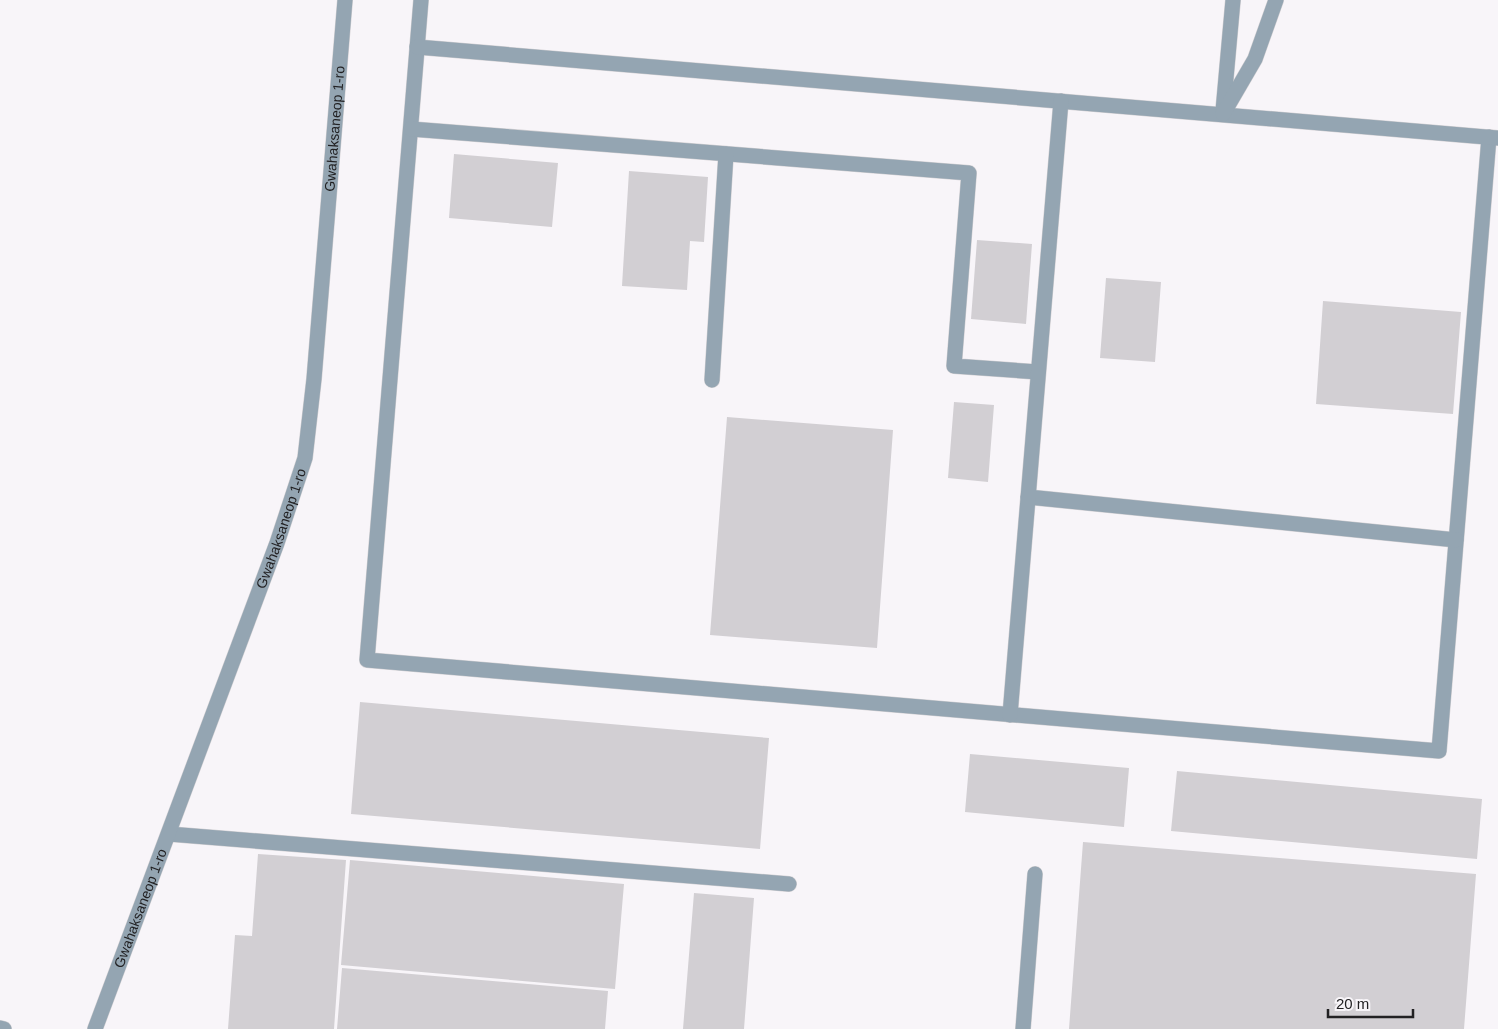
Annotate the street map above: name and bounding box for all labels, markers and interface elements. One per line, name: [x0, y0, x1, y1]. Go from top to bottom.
street label: Gwahaksaneop 1-ro: [321, 65, 348, 192]
street label: Gwahaksaneop 1-ro: [253, 466, 309, 591]
street label: Gwahaksaneop 1-ro: [111, 846, 170, 970]
scale bar: [1328, 986, 1413, 1018]
text: 20 m: [1336, 995, 1369, 1012]

